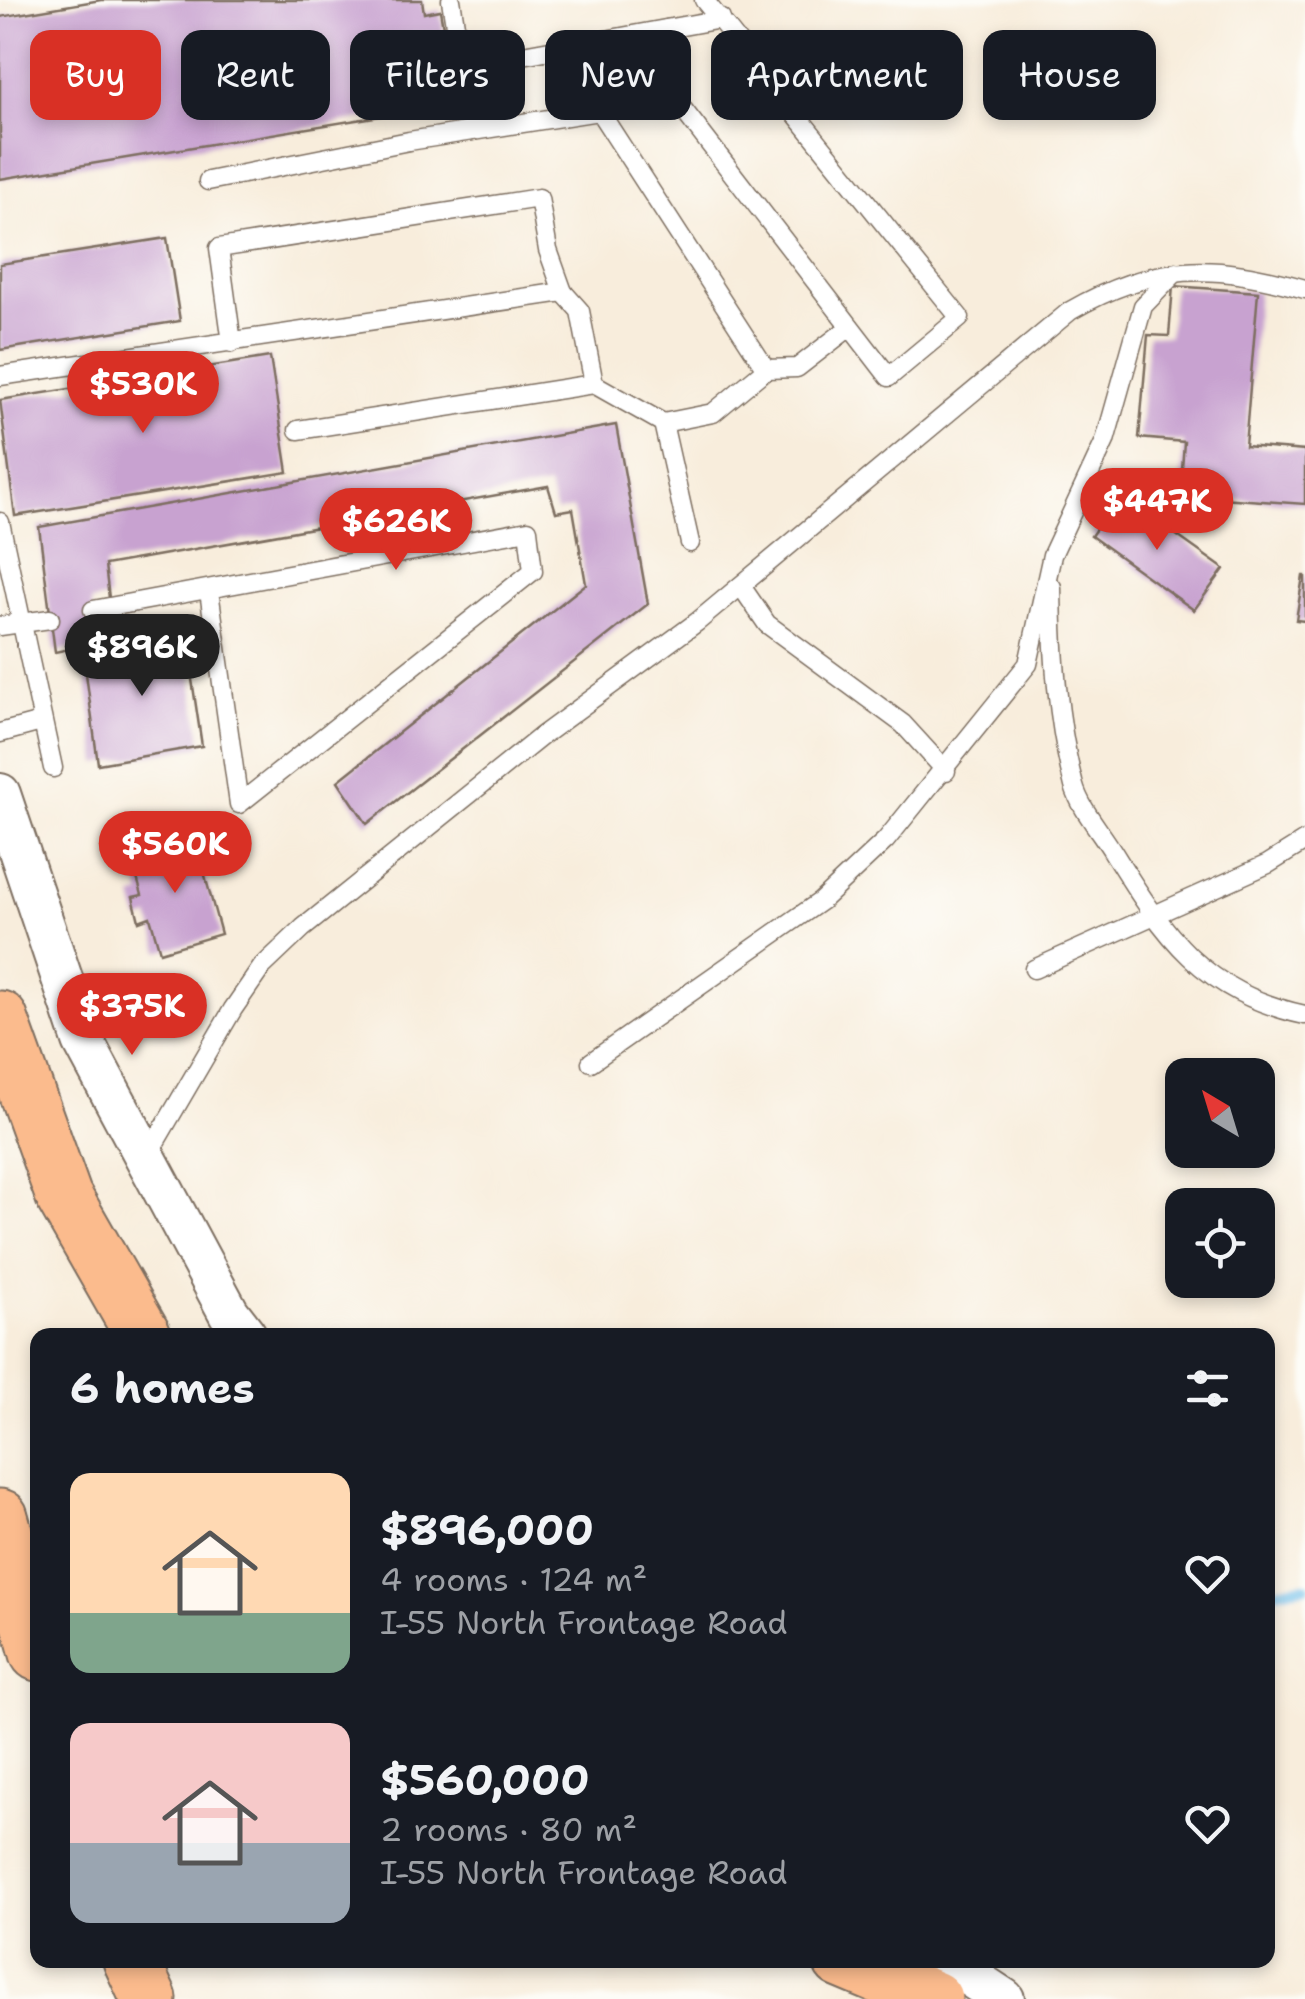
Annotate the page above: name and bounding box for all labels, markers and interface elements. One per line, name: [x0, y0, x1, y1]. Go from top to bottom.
chip: Buy: [30, 30, 161, 120]
chip: Rent: [181, 30, 330, 120]
chip: Filters: [350, 30, 525, 120]
chip: New: [545, 30, 691, 120]
chip: Apartment: [711, 30, 963, 120]
chip: House: [983, 30, 1156, 120]
pin: $530K: [73, 351, 213, 436]
text: $530K: [89, 362, 197, 405]
pin: $447K: [1087, 468, 1227, 553]
text: $447K: [1102, 479, 1212, 522]
pin: $626K: [326, 488, 466, 573]
text: $626K: [341, 499, 451, 542]
pin: $896K: [72, 614, 212, 699]
text: $896K: [87, 625, 197, 668]
pin: $560K: [105, 811, 245, 896]
text: $560K: [121, 822, 229, 865]
pin: $375K: [62, 973, 202, 1058]
text: $375K: [79, 984, 185, 1027]
north arrow: [1165, 1058, 1275, 1168]
map controls: [1165, 1058, 1275, 1298]
button: locate: [1165, 1188, 1275, 1298]
text: 6 homes: [70, 1360, 255, 1416]
icon: filters: [1180, 1361, 1235, 1416]
text: $896,000: [380, 1502, 594, 1558]
icon: home: [150, 1513, 270, 1633]
icon: heart: [1180, 1546, 1235, 1601]
text: 4 rooms · 124 m²: [380, 1558, 647, 1601]
text: I-55 North Frontage Road: [380, 1601, 788, 1644]
text: $560,000: [380, 1752, 590, 1808]
icon: home: [150, 1763, 270, 1883]
icon: heart: [1180, 1796, 1235, 1851]
text: 2 rooms · 80 m²: [380, 1808, 637, 1851]
text: I-55 North Frontage Road: [380, 1851, 788, 1894]

